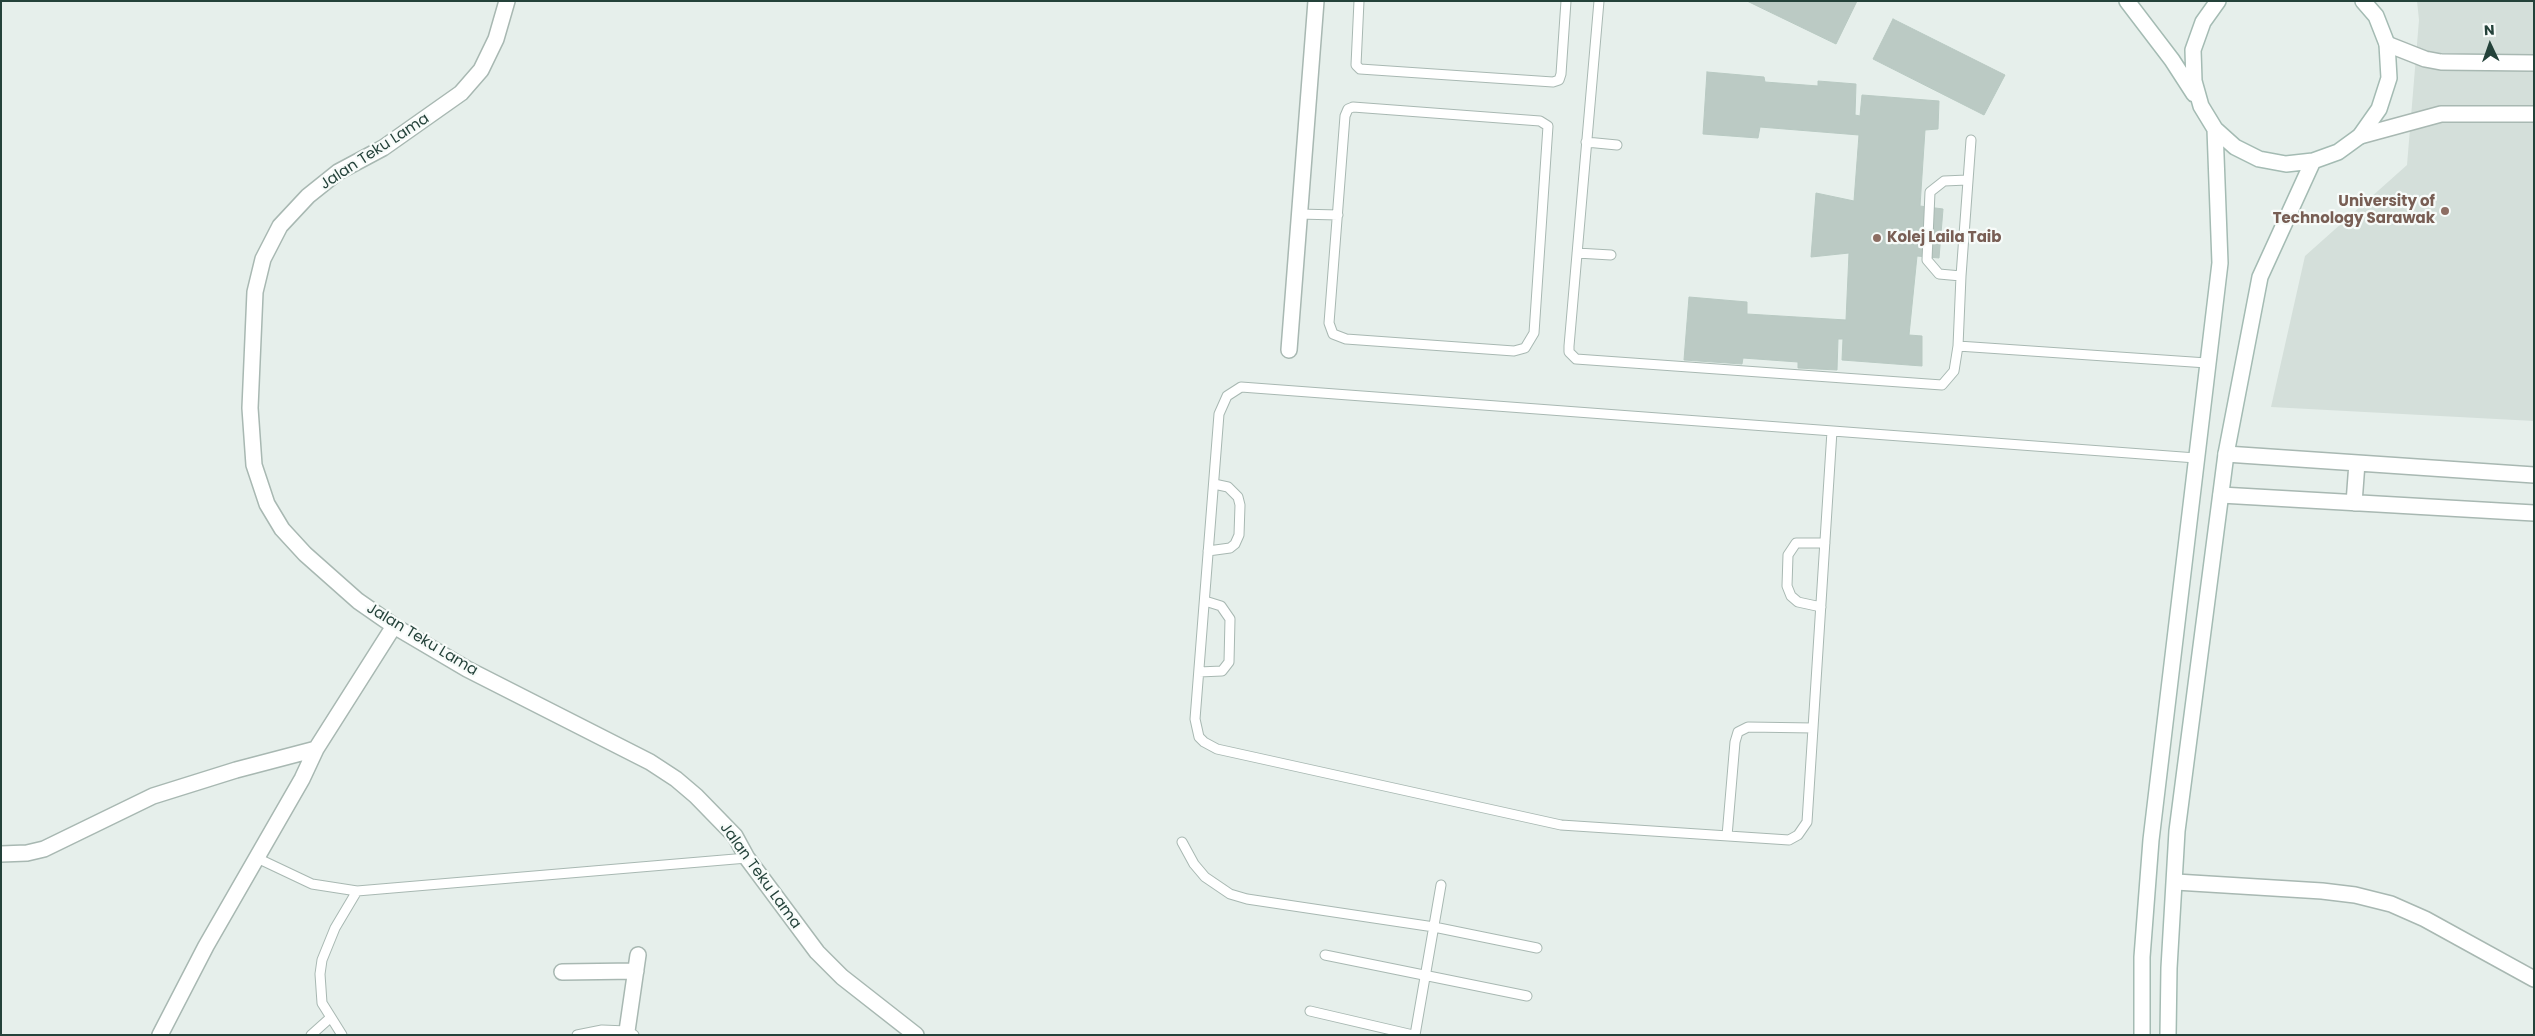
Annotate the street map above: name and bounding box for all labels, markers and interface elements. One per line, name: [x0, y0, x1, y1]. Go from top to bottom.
north arrow: [2465, 20, 2515, 70]
text: N: [2483, 20, 2495, 40]
street label: Jalan Teku Lama: [317, 110, 433, 194]
place label: University of Technology Sarawak: [2273, 193, 2435, 228]
marker: University of Technology Sarawak: [2439, 205, 2451, 217]
place label: Kolej Laila Taib: [1887, 229, 2001, 247]
marker: Kolej Laila Taib: [1871, 232, 1883, 244]
street label: Jalan Teku Lama: [363, 600, 481, 680]
street label: Jalan Teku Lama: [716, 820, 804, 932]

